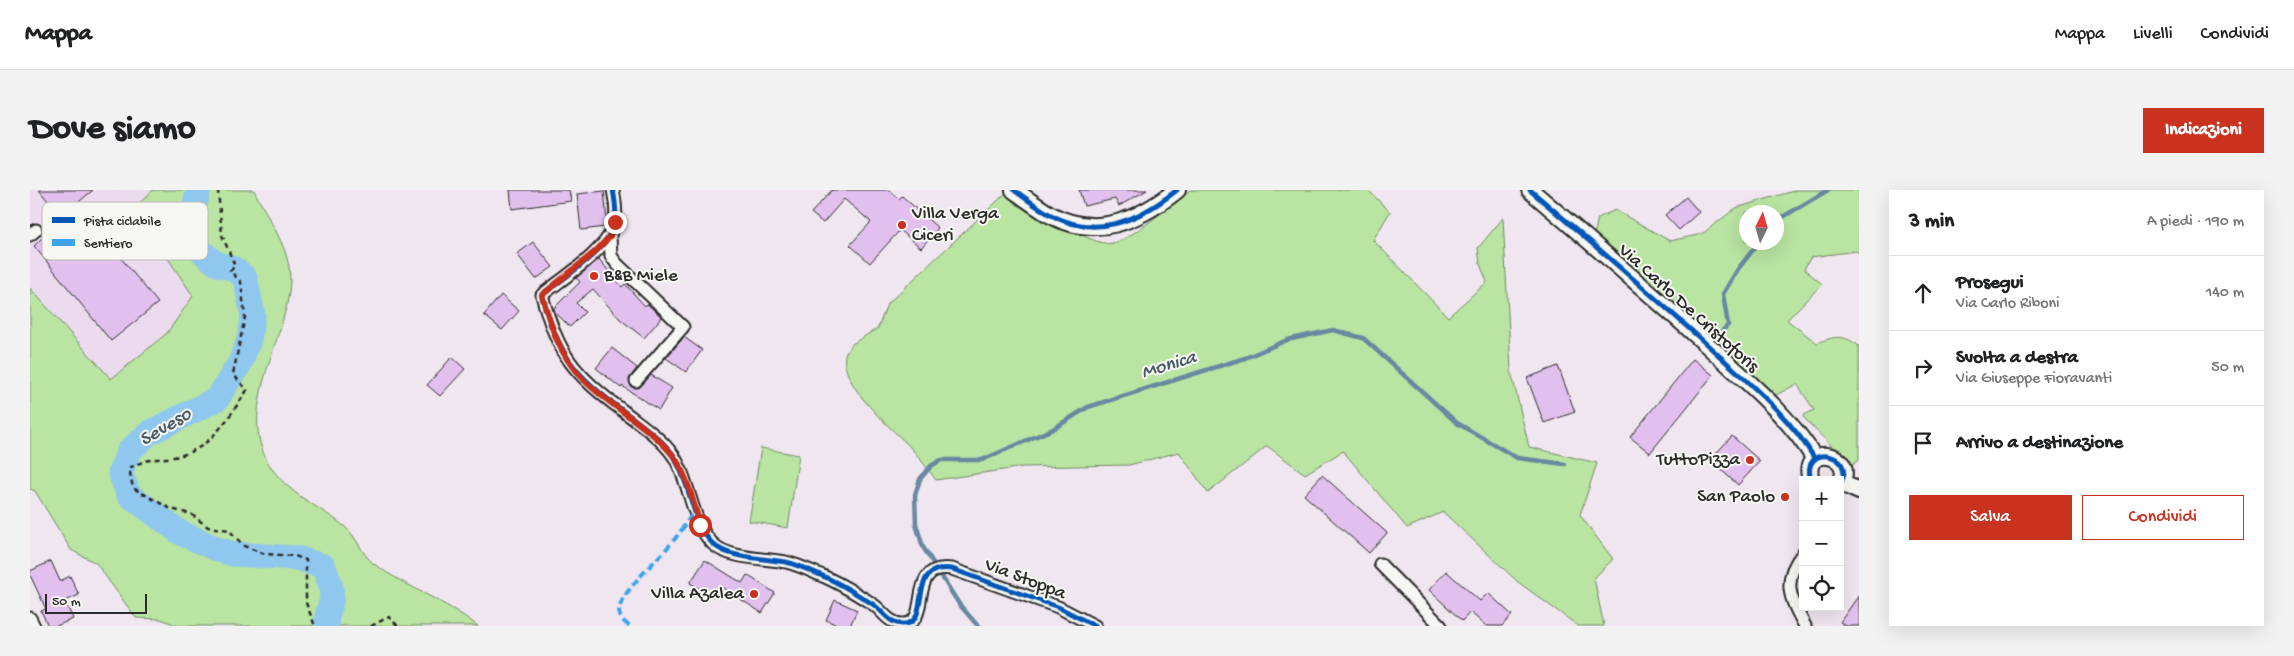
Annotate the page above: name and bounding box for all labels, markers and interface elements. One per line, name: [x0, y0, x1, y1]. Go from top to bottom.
text: Mappa: [25, 20, 92, 49]
text: Mappa: [2055, 24, 2105, 45]
text: Livelli: [2133, 24, 2173, 45]
text: Condividi: [2201, 24, 2269, 45]
button: Indicazioni: [2143, 108, 2264, 153]
text: Dove siamo: [30, 110, 196, 151]
legend: [42, 202, 208, 260]
place label: Villa Verga Ciceri: [911, 203, 1000, 248]
north arrow: [1739, 205, 1784, 250]
text: 3 min: [1909, 210, 1954, 235]
route end: [604, 211, 627, 234]
text: A piedi · 190 m: [2147, 213, 2244, 232]
text: Pista ciclabile: [83, 214, 162, 231]
marker: Villa Verga Ciceri: [896, 219, 908, 231]
text: Sentiero: [84, 236, 133, 253]
street label: Via Carlo De Cristoforis: [1612, 239, 1764, 379]
place label: B&B Miele: [603, 265, 678, 288]
marker: B&B Miele: [588, 270, 600, 282]
text: Prosegui: [1956, 272, 2024, 295]
icon: ahead: [1909, 279, 1937, 307]
text: 140 m: [2206, 284, 2244, 303]
text: Via Carlo Riboni: [1956, 295, 2060, 314]
water label: Monica: [1139, 346, 1201, 385]
text: Svolta a destra: [1956, 347, 2078, 370]
icon: right: [1909, 354, 1937, 382]
text: 50 m: [2211, 359, 2244, 378]
text: Via Giuseppe Fioravanti: [1956, 370, 2112, 389]
water label: Seveso: [136, 403, 198, 452]
icon: arrive: [1909, 429, 1937, 457]
text: Arrivo a destinazione: [1956, 432, 2123, 455]
place label: TuttoPizza: [1655, 449, 1741, 472]
marker: TuttoPizza: [1744, 454, 1756, 466]
map controls: [1799, 476, 1844, 611]
button: +: [1799, 476, 1844, 521]
place label: San Paolo: [1697, 486, 1775, 509]
marker: San Paolo: [1779, 491, 1791, 503]
button: Salva: [1909, 495, 2072, 540]
button: Condividi: [2082, 495, 2244, 540]
route start: [689, 514, 712, 537]
button: −: [1799, 521, 1844, 566]
street label: Via Stoppa: [980, 554, 1070, 607]
button: locate: [1799, 566, 1844, 611]
place label: Villa Azalea: [650, 583, 745, 606]
marker: Villa Azalea: [748, 588, 760, 600]
scale bar: [45, 591, 148, 614]
text: 50 m: [52, 594, 81, 611]

